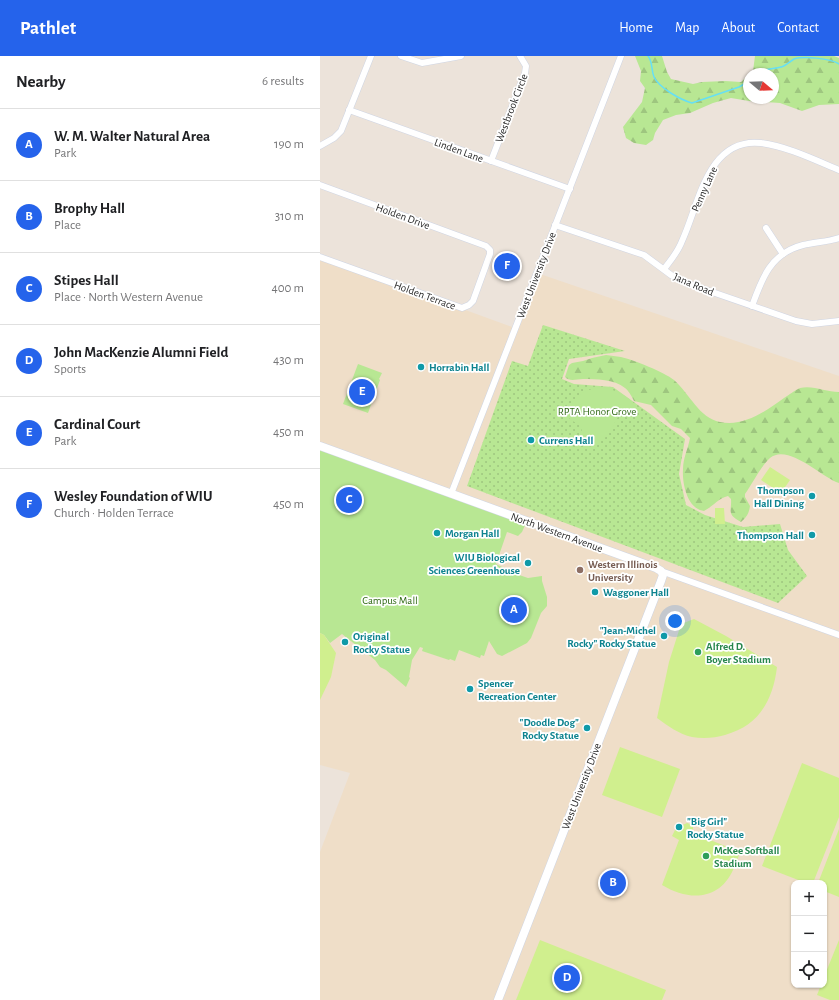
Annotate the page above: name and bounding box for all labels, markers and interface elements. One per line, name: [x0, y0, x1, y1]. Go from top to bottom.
text: Pathlet: [20, 19, 76, 38]
text: Home: [619, 21, 653, 35]
text: Map: [675, 21, 699, 35]
text: About: [721, 21, 755, 35]
text: Contact: [777, 21, 819, 35]
north arrow: [743, 68, 779, 104]
street label: Westbrook Circle: [493, 72, 530, 144]
text: Nearby: [16, 73, 66, 90]
text: 6 results: [262, 75, 304, 88]
text: W. M. Walter Natural Area: [54, 129, 210, 144]
street label: Linden Lane: [433, 136, 485, 164]
text: A: [25, 138, 33, 151]
text: 190 m: [274, 138, 304, 151]
text: Park: [54, 147, 76, 160]
street label: Penny Lane: [690, 165, 719, 213]
text: Brophy Hall: [54, 201, 125, 216]
street label: Holden Drive: [374, 202, 431, 231]
text: B: [25, 210, 33, 223]
text: 310 m: [275, 210, 304, 223]
text: Place: [54, 219, 81, 232]
street label: West University Drive: [515, 230, 558, 320]
pin: F: [494, 251, 520, 281]
street label: Jana Road: [672, 271, 716, 298]
text: Stipes Hall: [54, 273, 119, 288]
street label: Holden Terrace: [393, 279, 457, 312]
text: C: [26, 282, 32, 295]
text: 400 m: [271, 282, 304, 295]
text: Place · North Western Avenue: [54, 291, 203, 304]
text: John MacKenzie Alumni Field: [54, 345, 228, 360]
text: D: [25, 354, 33, 367]
text: 430 m: [273, 354, 304, 367]
marker: Horrabin Hall: [416, 362, 426, 372]
place label: Horrabin Hall: [429, 362, 489, 373]
text: Sports: [54, 363, 86, 376]
pin: E: [349, 377, 375, 407]
park label: RPTA Honor Grove: [558, 406, 636, 417]
text: Cardinal Court: [54, 417, 140, 432]
text: E: [26, 426, 32, 439]
text: 450 m: [273, 426, 304, 439]
text: Park: [54, 435, 76, 448]
marker: Currens Hall: [526, 435, 536, 445]
place label: Currens Hall: [539, 435, 593, 446]
pin: C: [336, 485, 362, 515]
place label: Thompson Hall Dining: [754, 485, 804, 509]
text: Wesley Foundation of WIU: [54, 489, 213, 504]
marker: Thompson Hall Dining: [807, 491, 817, 501]
text: F: [26, 498, 32, 511]
text: 450 m: [273, 498, 304, 511]
text: Church · Holden Terrace: [54, 507, 174, 520]
street label: North Western Avenue: [509, 511, 604, 554]
marker: Morgan Hall: [432, 528, 442, 538]
place label: Morgan Hall: [445, 528, 499, 539]
place label: Thompson Hall: [737, 530, 804, 541]
marker: Thompson Hall: [807, 530, 817, 540]
place label: WIU Biological Sciences Greenhouse: [428, 552, 520, 576]
marker: WIU Biological Sciences Greenhouse: [523, 558, 533, 568]
place label: Western Illinois University: [588, 559, 657, 583]
marker: Western Illinois University: [575, 565, 585, 575]
marker: Waggoner Hall: [590, 587, 600, 597]
place label: Waggoner Hall: [603, 587, 669, 598]
park label: Campus Mall: [362, 595, 418, 606]
pin: A: [501, 595, 527, 625]
your location: [665, 611, 685, 631]
place label: "Jean-Michel Rocky" Rocky Statue: [567, 625, 656, 649]
place label: Original Rocky Statue: [353, 631, 410, 655]
marker: "Jean-Michel Rocky" Rocky Statue: [659, 631, 669, 641]
marker: Original Rocky Statue: [340, 637, 350, 647]
place label: Alfred D. Boyer Stadium: [706, 641, 771, 665]
marker: Alfred D. Boyer Stadium: [693, 647, 703, 657]
place label: Spencer Recreation Center: [478, 678, 557, 702]
marker: Spencer Recreation Center: [465, 684, 475, 694]
place label: "Doodle Dog" Rocky Statue: [520, 717, 579, 741]
marker: "Doodle Dog" Rocky Statue: [582, 723, 592, 733]
street label: West University Drive: [560, 741, 603, 831]
place label: "Big Girl" Rocky Statue: [687, 816, 744, 840]
marker: "Big Girl" Rocky Statue: [674, 822, 684, 832]
place label: McKee Softball Stadium: [714, 845, 780, 869]
marker: McKee Softball Stadium: [701, 851, 711, 861]
pin: B: [600, 868, 626, 898]
map controls: [791, 880, 827, 988]
button: +: [791, 880, 827, 916]
button: −: [791, 916, 827, 952]
button: locate: [791, 952, 827, 988]
pin: D: [554, 963, 580, 993]

